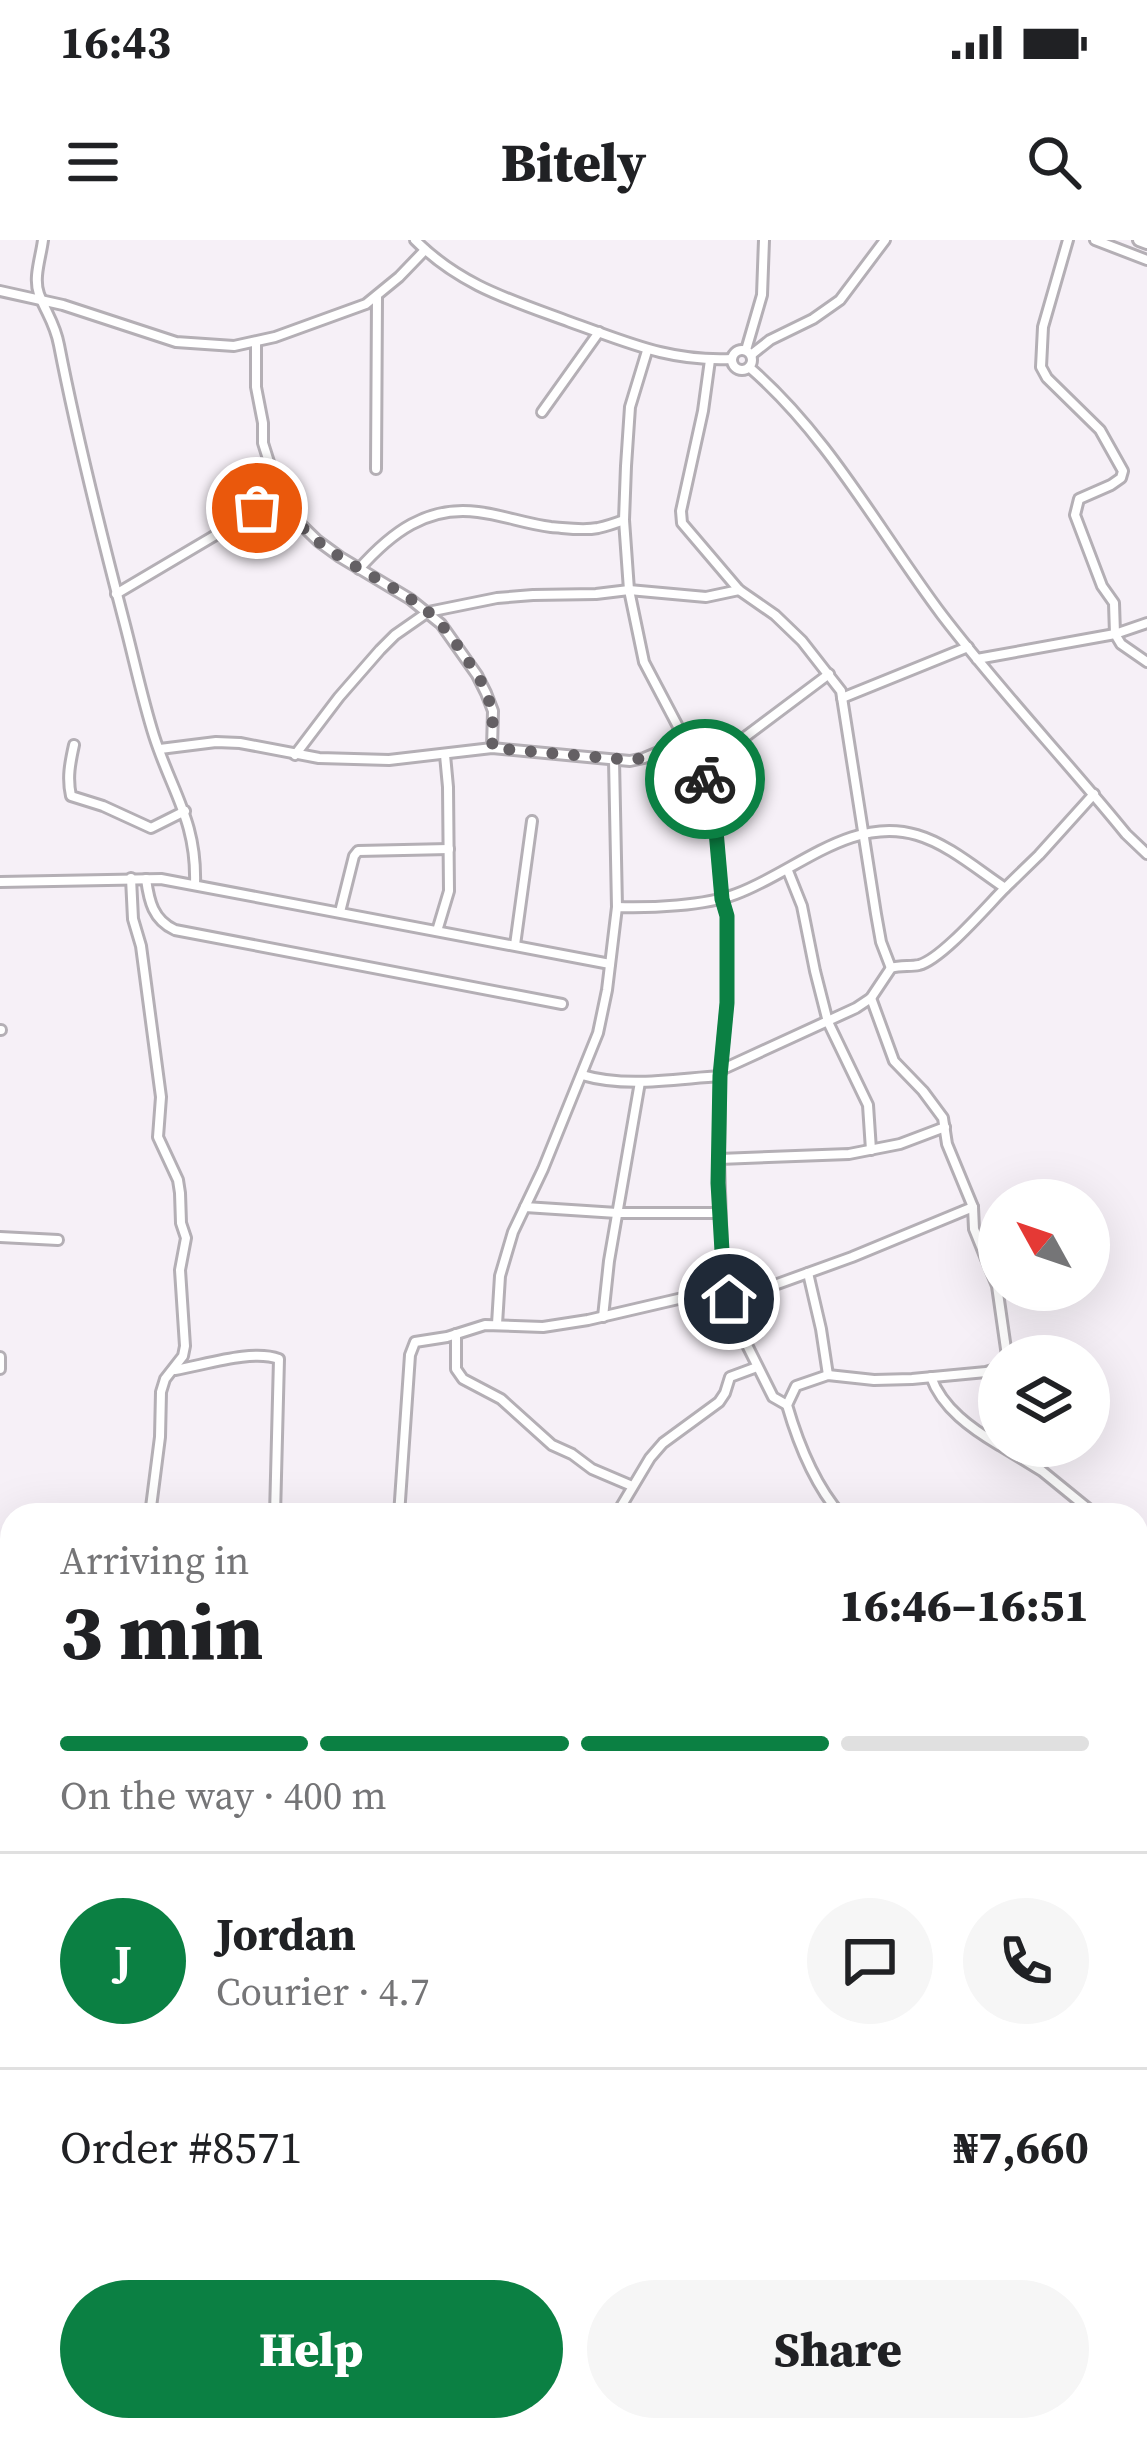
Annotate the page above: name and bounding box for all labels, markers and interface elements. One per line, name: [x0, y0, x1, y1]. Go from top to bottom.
text: 16:43: [60, 11, 171, 73]
text: Bitely: [501, 125, 646, 199]
icon: menu: [60, 129, 126, 195]
icon: search: [1021, 129, 1087, 195]
pin: [206, 457, 308, 559]
icon: bag: [224, 475, 290, 541]
courier: [645, 719, 765, 839]
icon: bike: [672, 746, 738, 812]
north arrow: [978, 1179, 1110, 1311]
map controls: [978, 1179, 1110, 1467]
pin: [678, 1248, 780, 1350]
icon: home: [696, 1266, 762, 1332]
button: layers: [978, 1335, 1110, 1467]
text: Arriving in: [60, 1534, 249, 1587]
text: 16:46–16:51: [839, 1574, 1089, 1636]
text: 3 min: [60, 1578, 263, 1685]
text: On the way · 400 m: [60, 1769, 387, 1822]
button: chat: [807, 1898, 933, 2024]
button: phone: [963, 1898, 1089, 2024]
text: Jordan: [216, 1903, 356, 1965]
text: J: [114, 1930, 132, 1992]
text: Courier · 4.7: [216, 1965, 429, 2018]
text: Order #8571: [60, 2116, 302, 2178]
text: ₦7,660: [954, 2116, 1089, 2178]
button: Help: [60, 2280, 563, 2418]
button: Share: [587, 2280, 1089, 2418]

